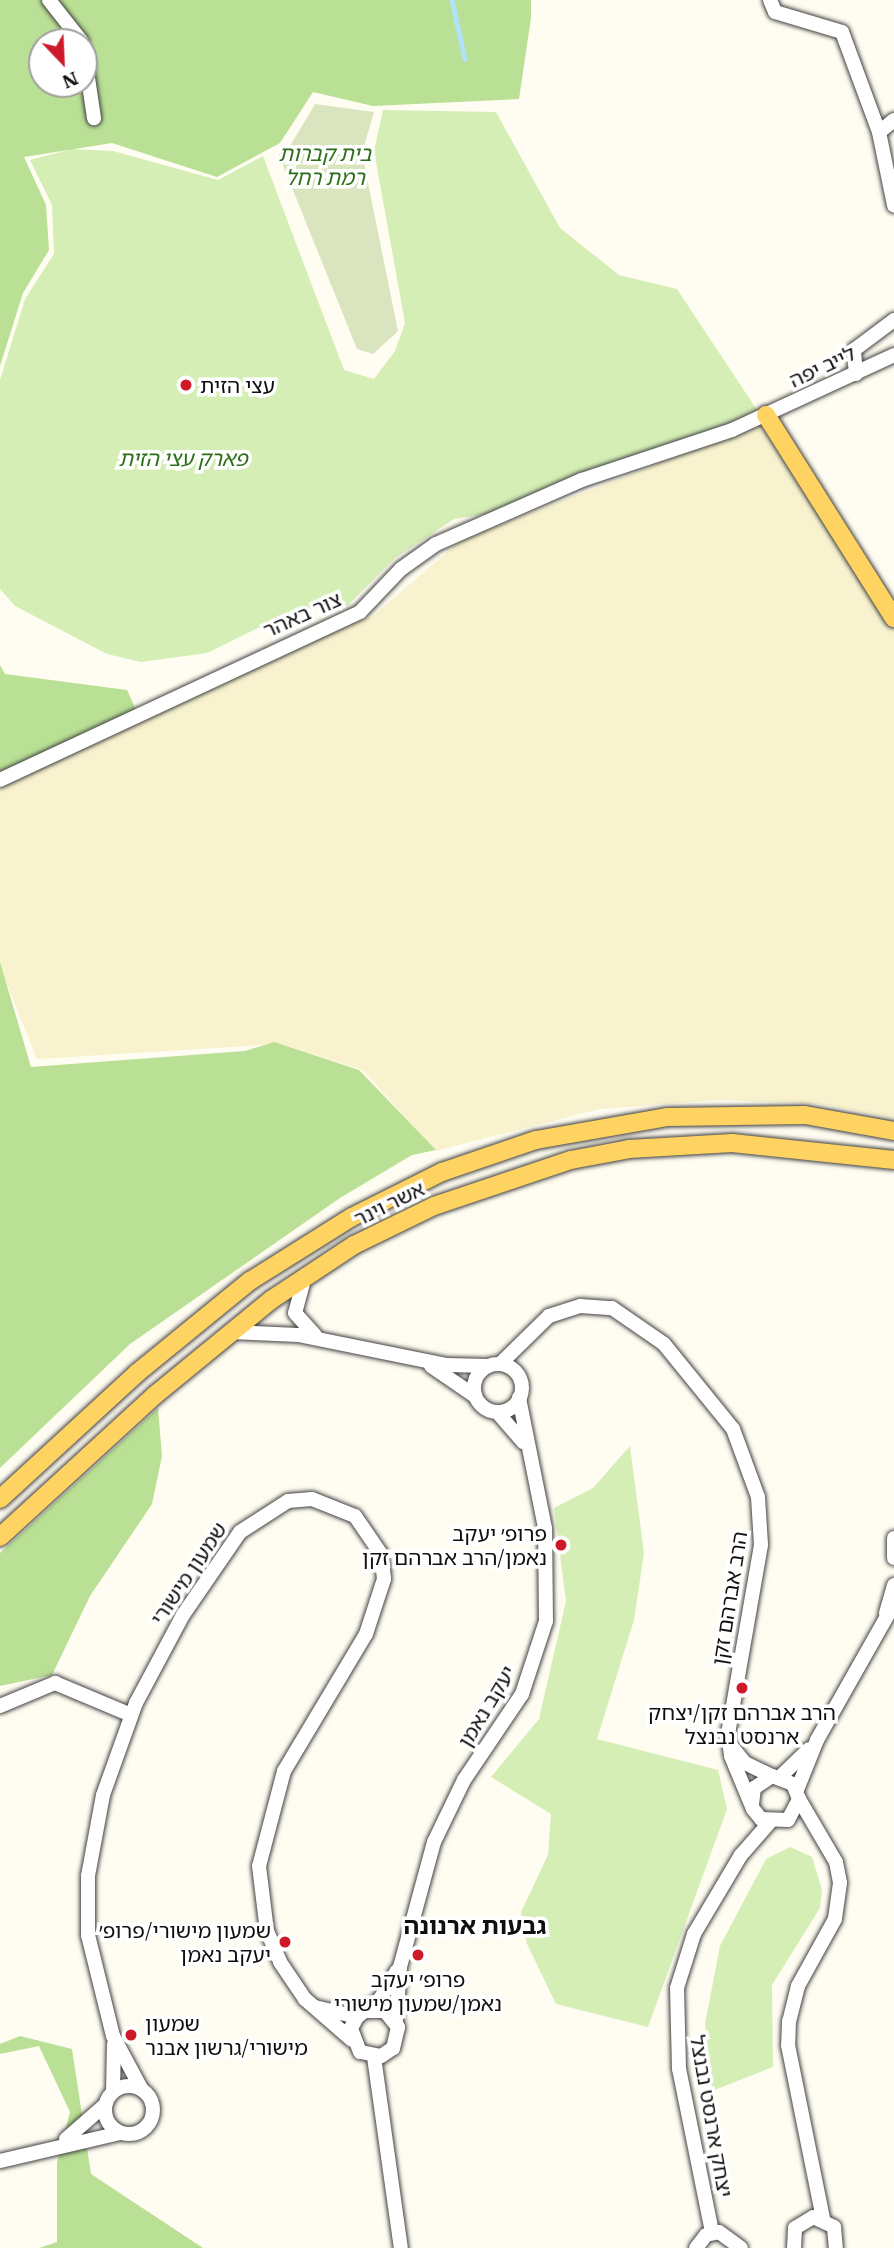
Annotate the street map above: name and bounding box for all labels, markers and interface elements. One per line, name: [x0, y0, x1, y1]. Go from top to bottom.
north arrow: [28, 28, 98, 98]
text: N: [59, 67, 82, 94]
park label: בית קברות רמת רחל: [279, 140, 371, 190]
street label: לייב יפה: [785, 340, 859, 392]
place label: עצי הזית: [200, 372, 275, 398]
marker: עצי הזית: [178, 377, 194, 393]
park label: פארק עצי הזית: [118, 445, 248, 471]
street label: צור באהר: [259, 586, 345, 642]
street label: אשר וינר: [350, 1175, 428, 1231]
street label: שמעון מישורי: [144, 1517, 232, 1629]
place label: פרופ׳ יעקב נאמן/הרב אברהם זקן: [362, 1520, 547, 1570]
street label: הרב אברהם זקן: [706, 1529, 752, 1667]
marker: פרופ׳ יעקב נאמן/הרב אברהם זקן: [553, 1537, 569, 1553]
street label: יעקב נאמן: [452, 1661, 520, 1751]
marker: הרב אברהם זקן/יצחק ארנסט נבנצל: [734, 1680, 750, 1696]
place label: הרב אברהם זקן/יצחק ארנסט נבנצל: [648, 1699, 836, 1749]
district label: גבעות ארנונה: [404, 1912, 546, 1940]
place label: שמעון מישורי/פרופ׳ יעקב נאמן: [99, 1917, 271, 1967]
marker: שמעון מישורי/פרופ׳ יעקב נאמן: [277, 1934, 293, 1950]
marker: פרופ׳ יעקב נאמן/שמעון מישורי: [410, 1947, 426, 1963]
place label: פרופ׳ יעקב נאמן/שמעון מישורי: [334, 1966, 502, 2016]
place label: שמעון מישורי/גרשון אבנר: [145, 2010, 308, 2060]
marker: שמעון מישורי/גרשון אבנר: [123, 2027, 139, 2043]
street label: יצחק ארנסט נבנצל: [685, 2033, 739, 2199]

